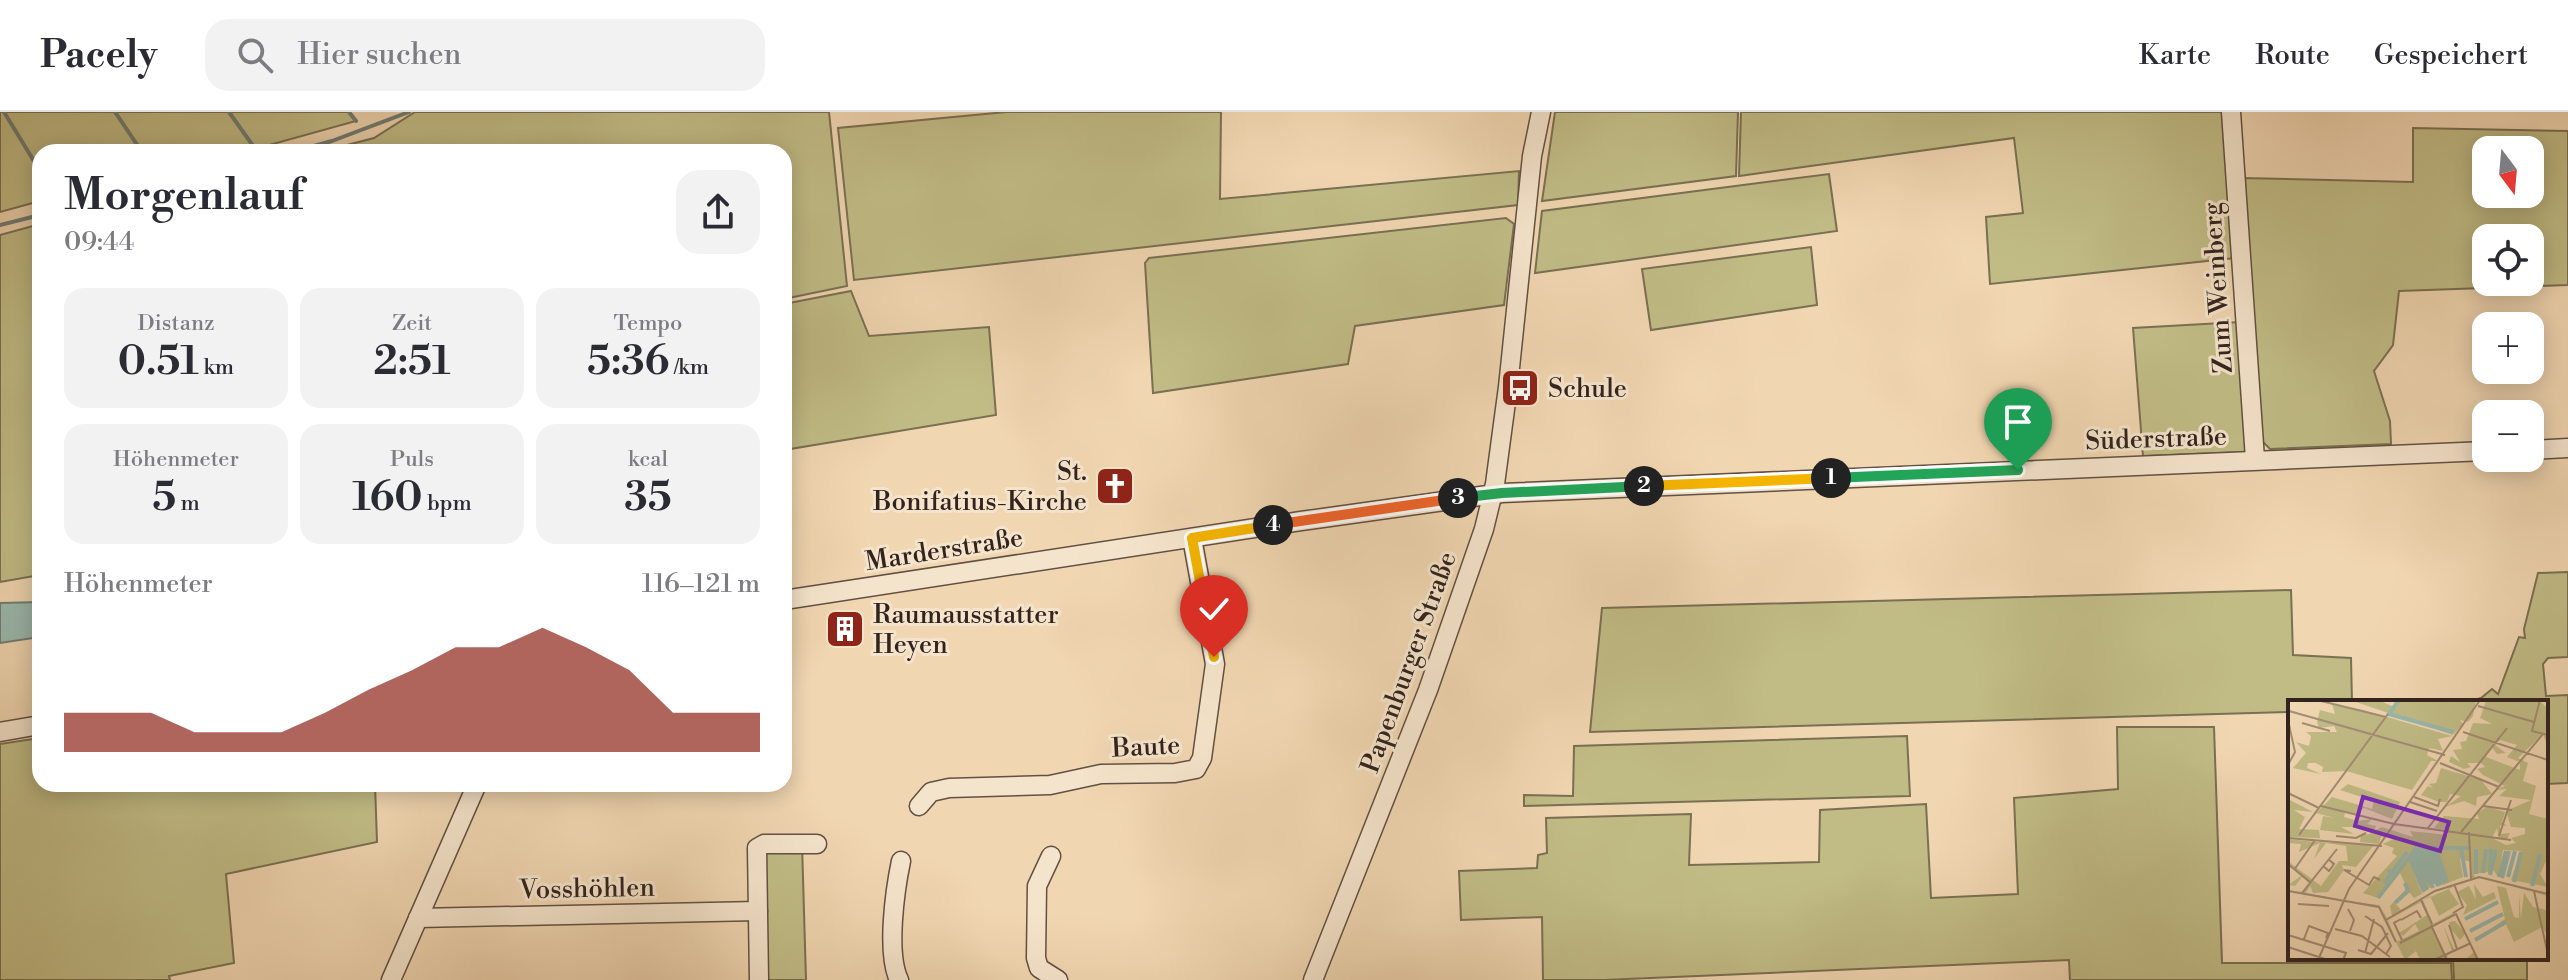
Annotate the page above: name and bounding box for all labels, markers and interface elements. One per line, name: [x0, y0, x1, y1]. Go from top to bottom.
search box: [205, 19, 765, 91]
text: Pacely: [40, 32, 157, 79]
icon: search: [233, 33, 277, 77]
text: Hier suchen: [297, 36, 461, 74]
text: Karte: [2139, 38, 2211, 73]
text: Route: [2255, 38, 2330, 73]
text: Gespeichert: [2374, 38, 2528, 73]
north arrow: [2472, 136, 2544, 208]
map controls: [2472, 136, 2544, 472]
text: Morgenlauf: [64, 168, 303, 223]
button: share: [676, 170, 760, 254]
street label: Zum Weinberg: [2196, 201, 2240, 375]
button: locate: [2472, 224, 2544, 296]
text: 09:44: [64, 226, 134, 258]
text: Distanz: [137, 310, 215, 337]
text: Zeit: [392, 310, 432, 337]
text: Tempo: [614, 310, 682, 337]
button: +: [2472, 312, 2544, 384]
text: 0.51: [118, 337, 199, 387]
text: 2:51: [373, 337, 451, 387]
text: 5:36: [587, 337, 670, 387]
text: km: [199, 354, 234, 381]
text: /km: [670, 354, 709, 381]
bus stop icon: Schule: [1499, 367, 1541, 409]
place label: Schule: [1548, 373, 1627, 405]
pin: [1984, 388, 2052, 470]
icon: arrive: [1996, 400, 2040, 444]
button: −: [2472, 400, 2544, 472]
street label: Süderstraße: [2085, 421, 2227, 457]
text: Höhenmeter: [113, 446, 239, 473]
text: Puls: [390, 446, 434, 473]
text: kcal: [628, 446, 668, 473]
place label: St. Bonifatius-Kirche: [872, 456, 1087, 518]
pin: 1: [1811, 458, 1851, 498]
text: 1: [1826, 464, 1836, 491]
church icon: St. Bonifatius-Kirche: [1094, 465, 1136, 507]
pin: 2: [1624, 466, 1664, 506]
text: 2: [1637, 472, 1651, 499]
text: 5: [152, 473, 176, 523]
text: 160: [352, 473, 423, 523]
text: 35: [624, 473, 672, 523]
pin: 3: [1438, 478, 1478, 518]
text: 3: [1451, 484, 1465, 511]
text: m: [176, 490, 200, 517]
text: bpm: [423, 490, 472, 517]
pin: 4: [1253, 505, 1293, 545]
text: 4: [1266, 511, 1280, 538]
street label: Marderstraße: [863, 522, 1025, 578]
street label: Papenburger Straße: [1354, 547, 1464, 777]
text: Höhenmeter: [64, 568, 213, 600]
text: 116–121 m: [642, 568, 760, 600]
pin: [1180, 575, 1248, 657]
icon: check: [1192, 587, 1236, 631]
place label: Raumausstatter Heyen: [873, 599, 1059, 661]
building icon: Raumausstatter Heyen: [824, 608, 866, 650]
inset map: [2288, 700, 2548, 960]
street label: Baute: [1110, 729, 1181, 765]
street label: Vosshöhlen: [518, 872, 655, 906]

